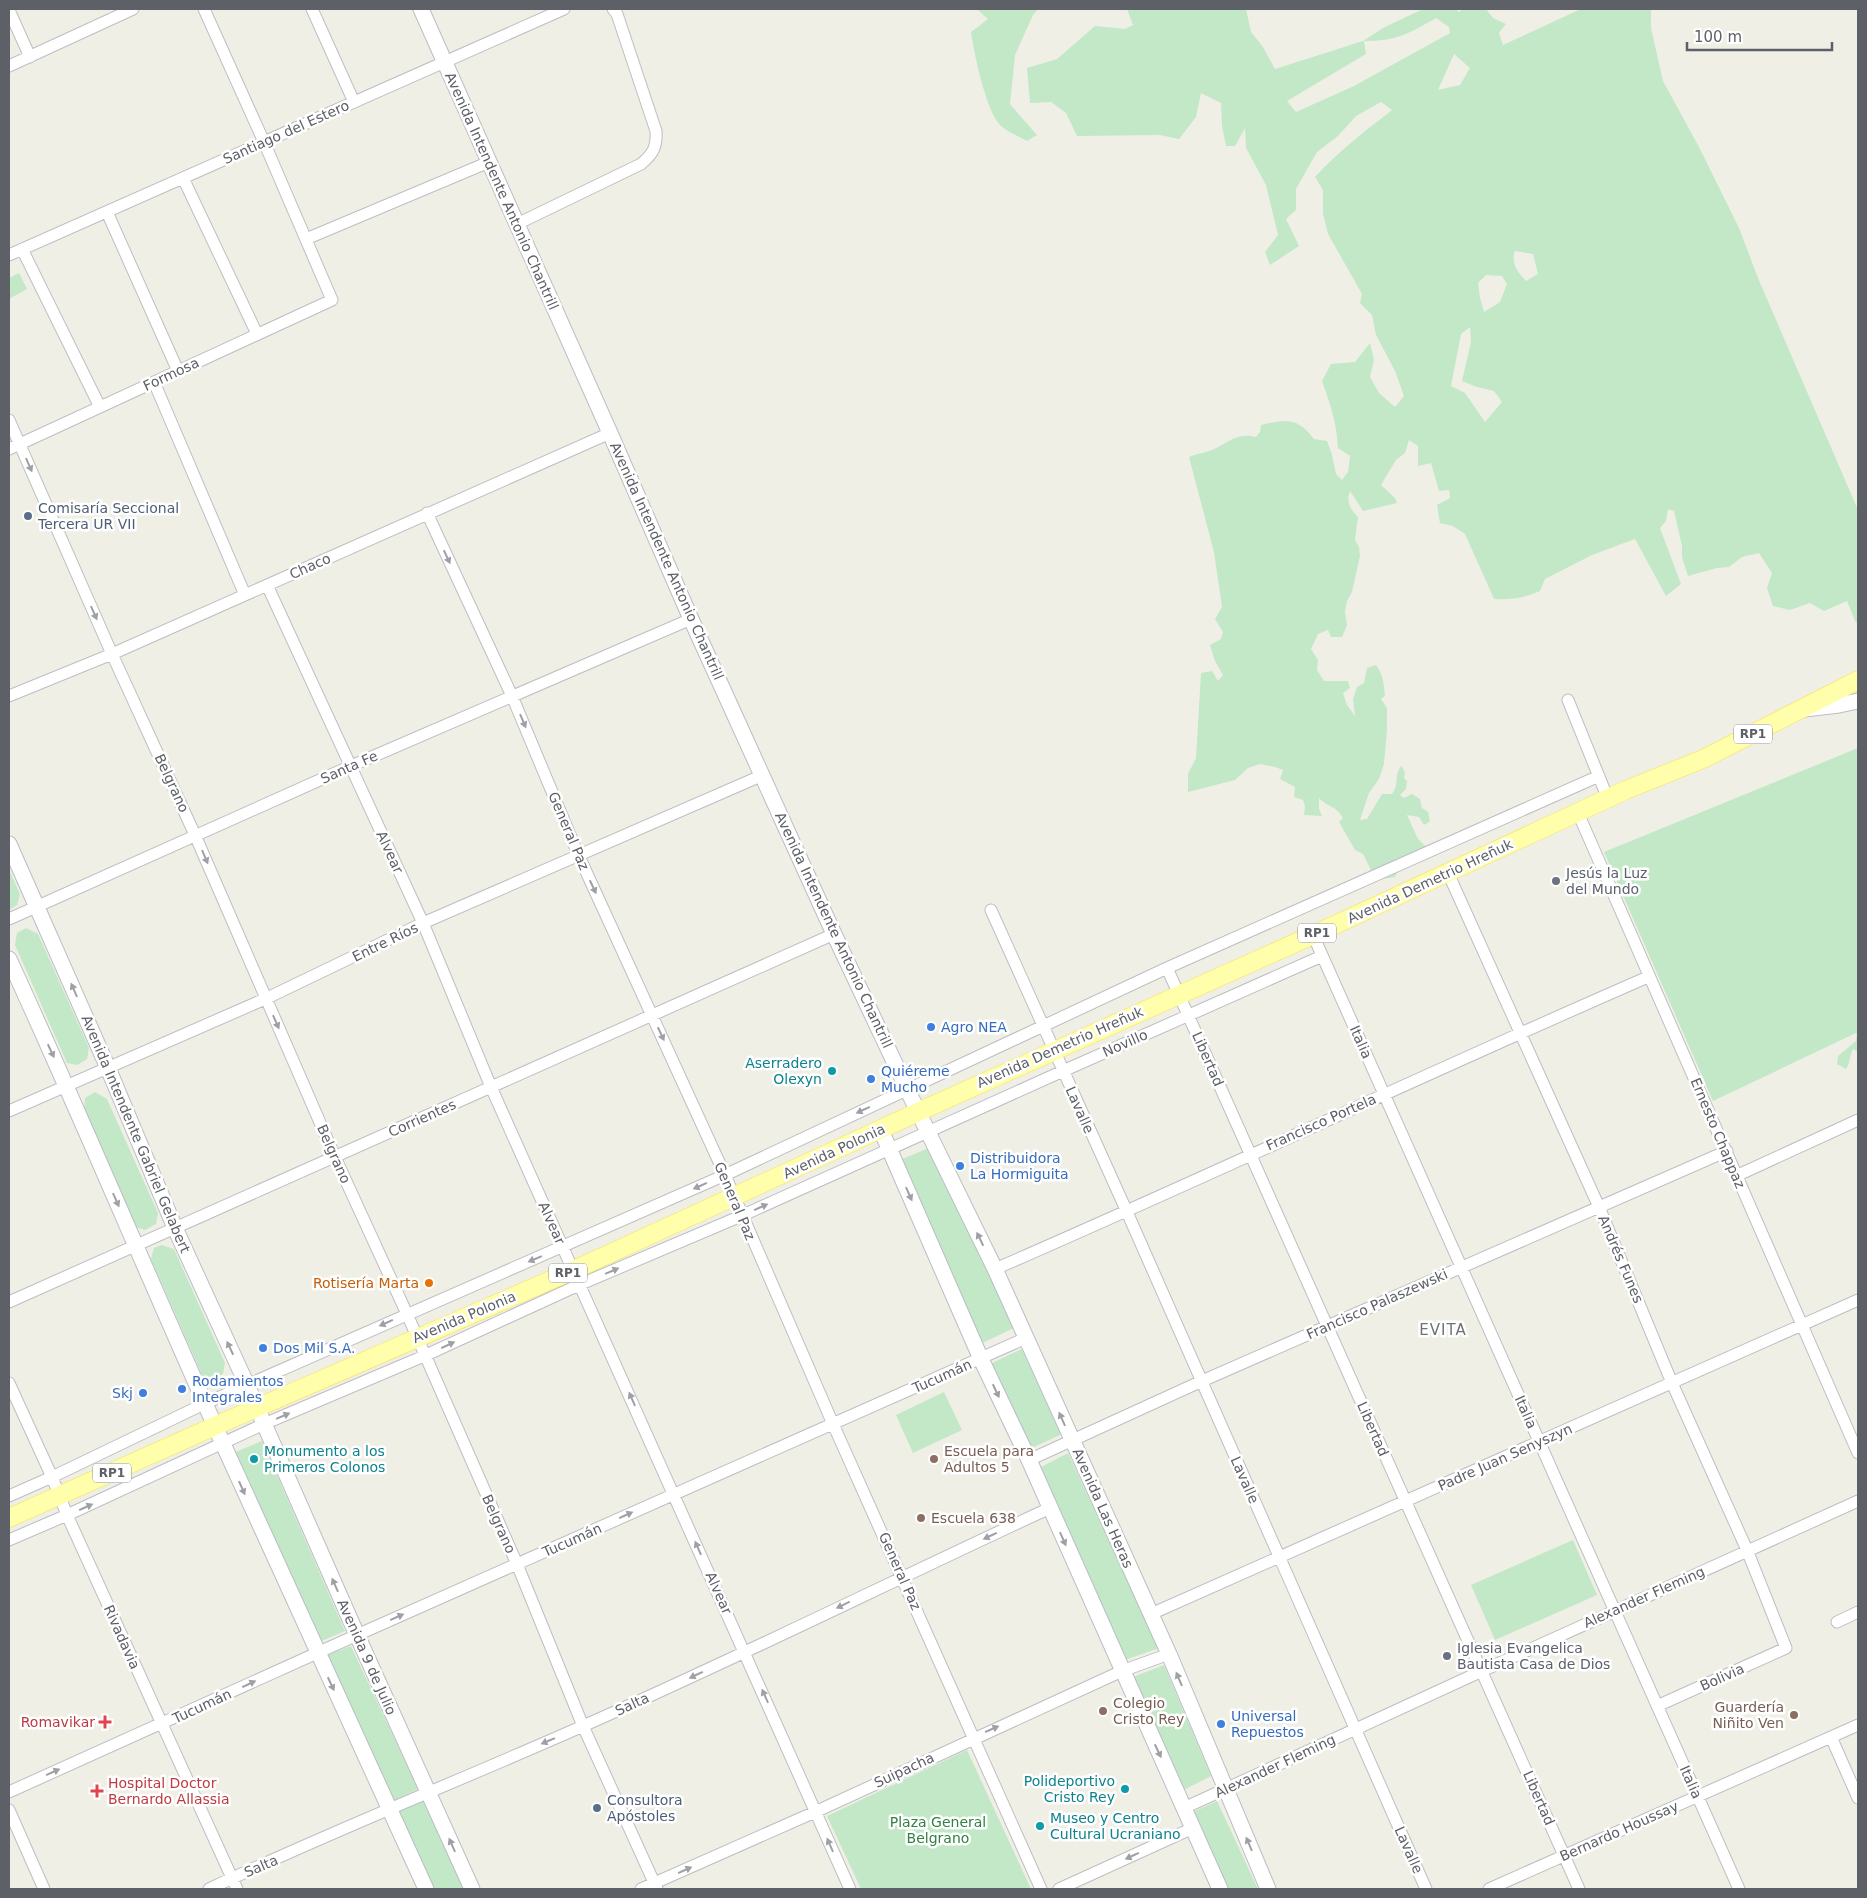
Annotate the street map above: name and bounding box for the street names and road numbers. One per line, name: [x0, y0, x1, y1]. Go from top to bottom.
street label: Avenida Intendente Antonio Chantrill: [442, 70, 562, 312]
street label: Santiago del Estero: [220, 97, 352, 167]
street label: Formosa: [141, 354, 201, 394]
street label: Avenida Intendente Antonio Chantrill: [607, 440, 727, 682]
street label: Chaco: [287, 550, 333, 582]
road number: RP1: [1734, 724, 1772, 744]
street label: Santa Fe: [318, 747, 380, 787]
street label: Belgrano: [151, 751, 193, 815]
street label: General Paz: [545, 790, 593, 872]
street label: Avenida Intendente Antonio Chantrill: [772, 809, 896, 1051]
street label: Alvear: [373, 828, 407, 876]
street label: Avenida Demetrio Hreñuk: [1345, 835, 1516, 926]
street label: Entre Ríos: [349, 919, 421, 965]
road number: RP1: [1298, 924, 1336, 942]
street label: Avenida Demetrio Hreñuk: [974, 1003, 1147, 1091]
street label: Avenida Intendente Gabriel Gelabert: [78, 1013, 194, 1256]
street label: Italia: [1347, 1023, 1375, 1061]
street label: Novillo: [1100, 1026, 1150, 1060]
street label: Libertad: [1189, 1029, 1227, 1089]
street label: Ernesto Chappaz: [1687, 1075, 1749, 1191]
street label: Lavalle: [1063, 1084, 1097, 1136]
street label: Francisco Portela: [1264, 1091, 1378, 1153]
street label: Corrientes: [386, 1096, 458, 1140]
street label: Avenida Polonia: [780, 1120, 888, 1182]
street label: Belgrano: [314, 1122, 354, 1186]
street label: General Paz: [711, 1160, 759, 1242]
street label: Alvear: [536, 1199, 568, 1247]
street label: Andrés Funes: [1595, 1213, 1647, 1305]
road number: RP1: [549, 1264, 587, 1282]
street label: Francisco Palaszewski: [1304, 1266, 1450, 1342]
street label: Avenida Polonia: [410, 1288, 518, 1346]
street label: Tucumán: [909, 1356, 974, 1397]
street label: Italia: [1512, 1393, 1540, 1431]
street label: Libertad: [1354, 1399, 1392, 1459]
street label: Padre Juan Senyszyn: [1435, 1420, 1575, 1494]
street label: Avenida Las Heras: [1069, 1446, 1137, 1570]
street label: Lavalle: [1228, 1454, 1262, 1506]
road number: RP1: [93, 1464, 131, 1482]
street label: Belgrano: [479, 1492, 519, 1556]
street label: Tucumán: [539, 1520, 604, 1561]
street label: General Paz: [876, 1530, 924, 1612]
street label: Alexander Fleming: [1581, 1563, 1707, 1631]
street label: Alvear: [703, 1569, 735, 1617]
street label: Avenida 9 de Julio: [334, 1597, 400, 1717]
street label: Rivadavia: [101, 1602, 143, 1672]
street label: Bolivia: [1697, 1660, 1747, 1694]
street label: Tucumán: [169, 1685, 234, 1727]
street label: Salta: [613, 1689, 651, 1719]
street label: Alexander Fleming: [1212, 1731, 1338, 1801]
street label: Suipacha: [871, 1749, 937, 1791]
street label: Italia: [1677, 1763, 1705, 1801]
street label: Libertad: [1520, 1768, 1558, 1828]
street label: Bernardo Houssay: [1557, 1798, 1681, 1864]
street label: Lavalle: [1392, 1824, 1426, 1876]
street label: Salta: [242, 1852, 280, 1880]

